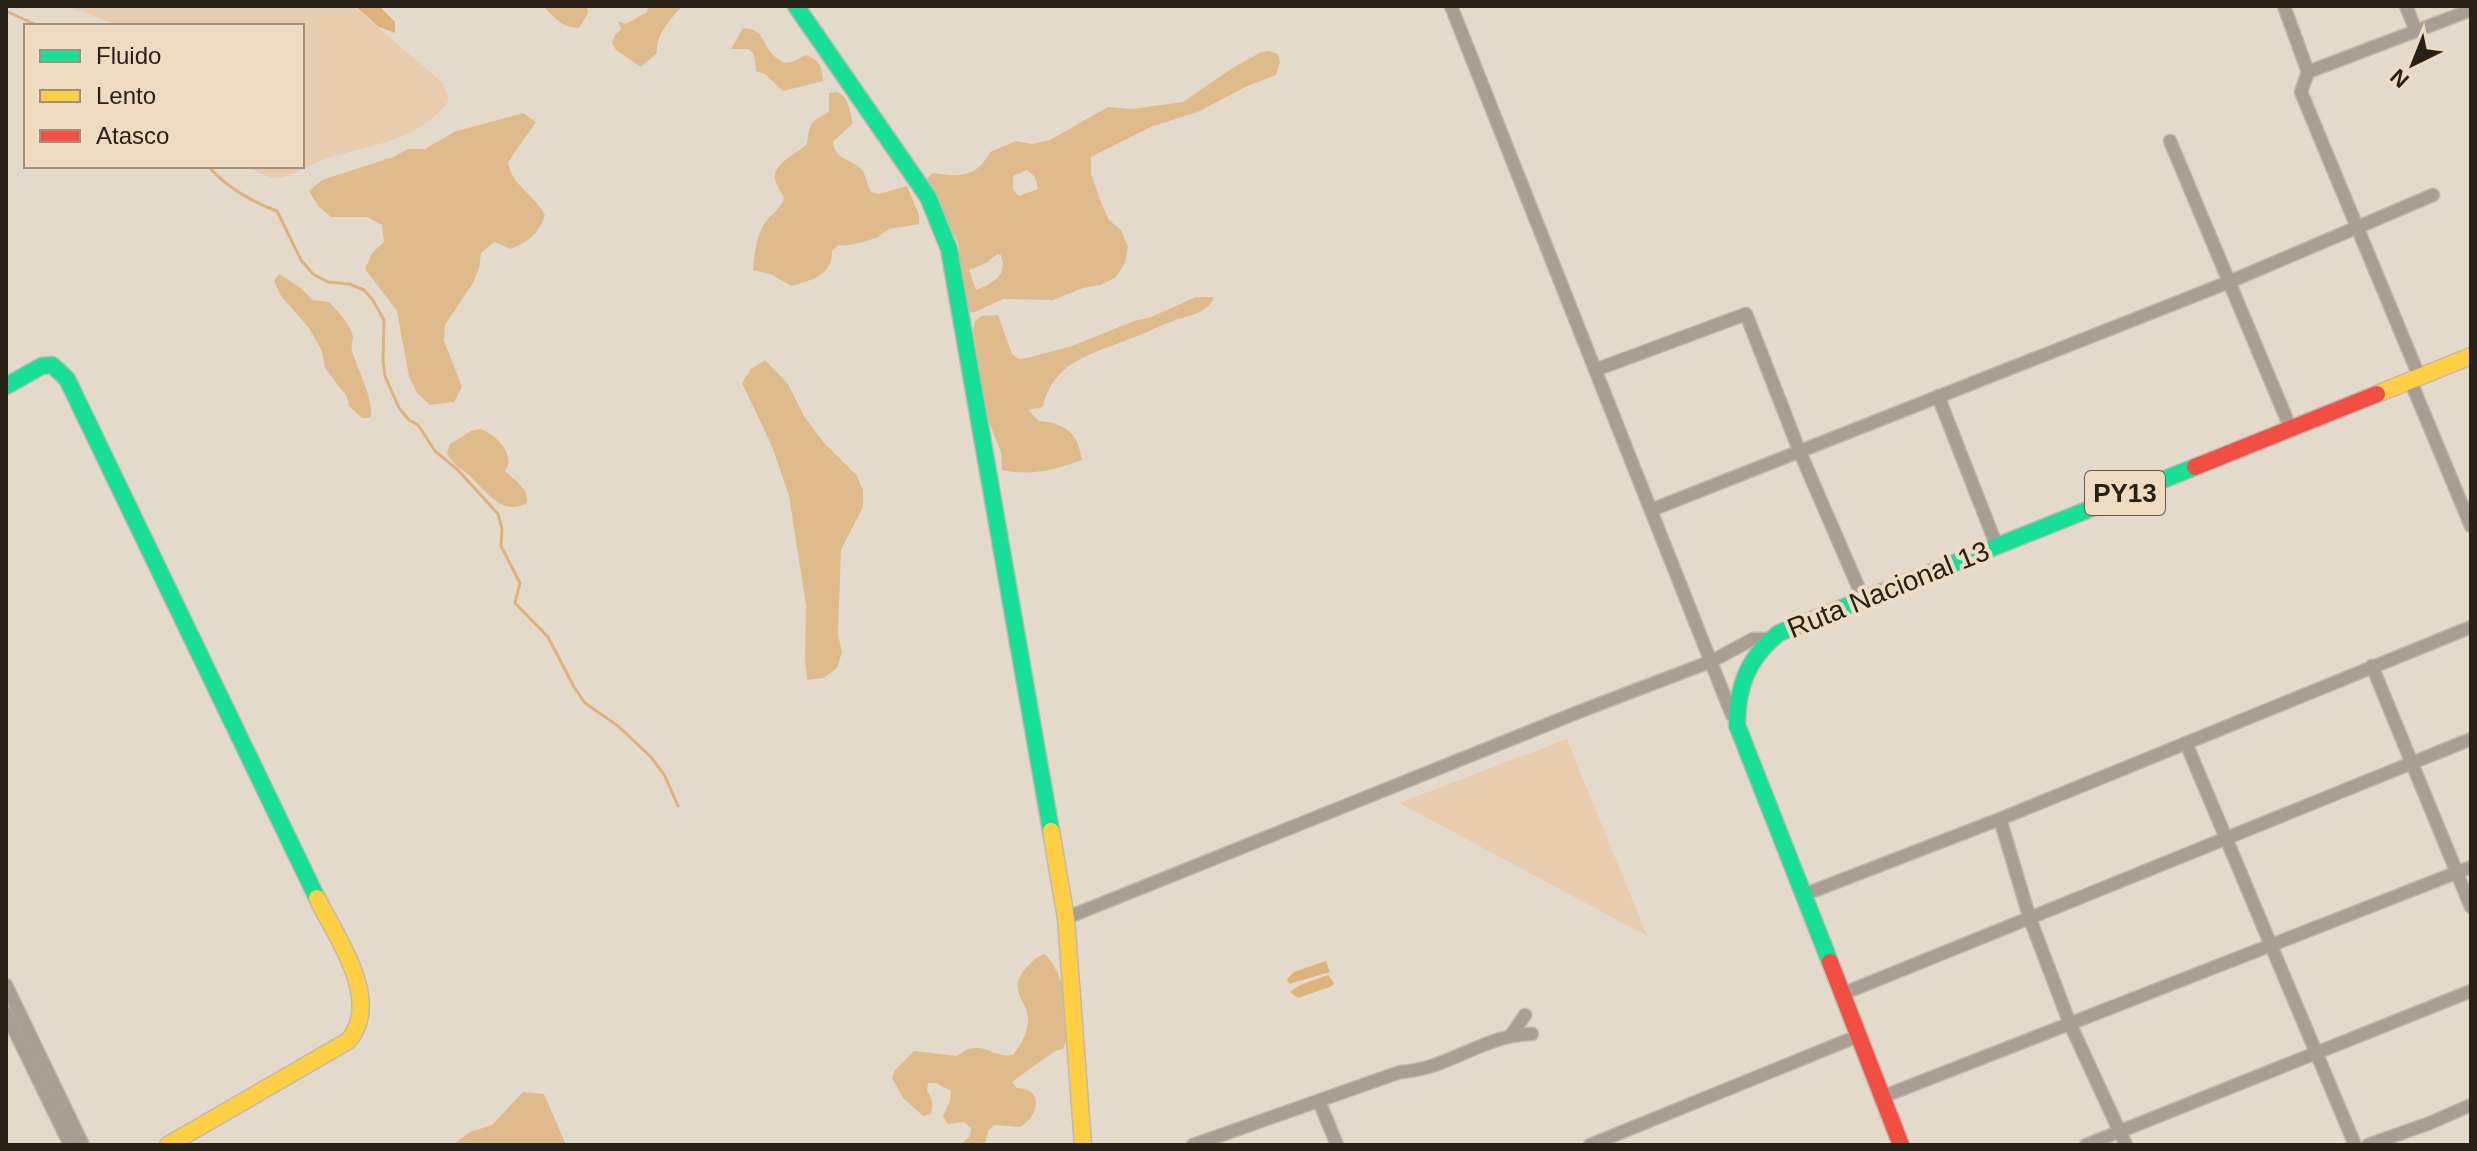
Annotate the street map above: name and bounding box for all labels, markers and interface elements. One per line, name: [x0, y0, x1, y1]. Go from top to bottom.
legend: [24, 24, 304, 168]
north arrow: [2373, 24, 2453, 104]
text: Fluido: [96, 42, 161, 69]
text: N: [2385, 64, 2414, 93]
text: Lento: [96, 82, 156, 109]
text: Atasco: [96, 122, 169, 149]
road number: PY13: [2085, 471, 2165, 515]
street label: Ruta Nacional 13: [1783, 535, 1994, 644]

